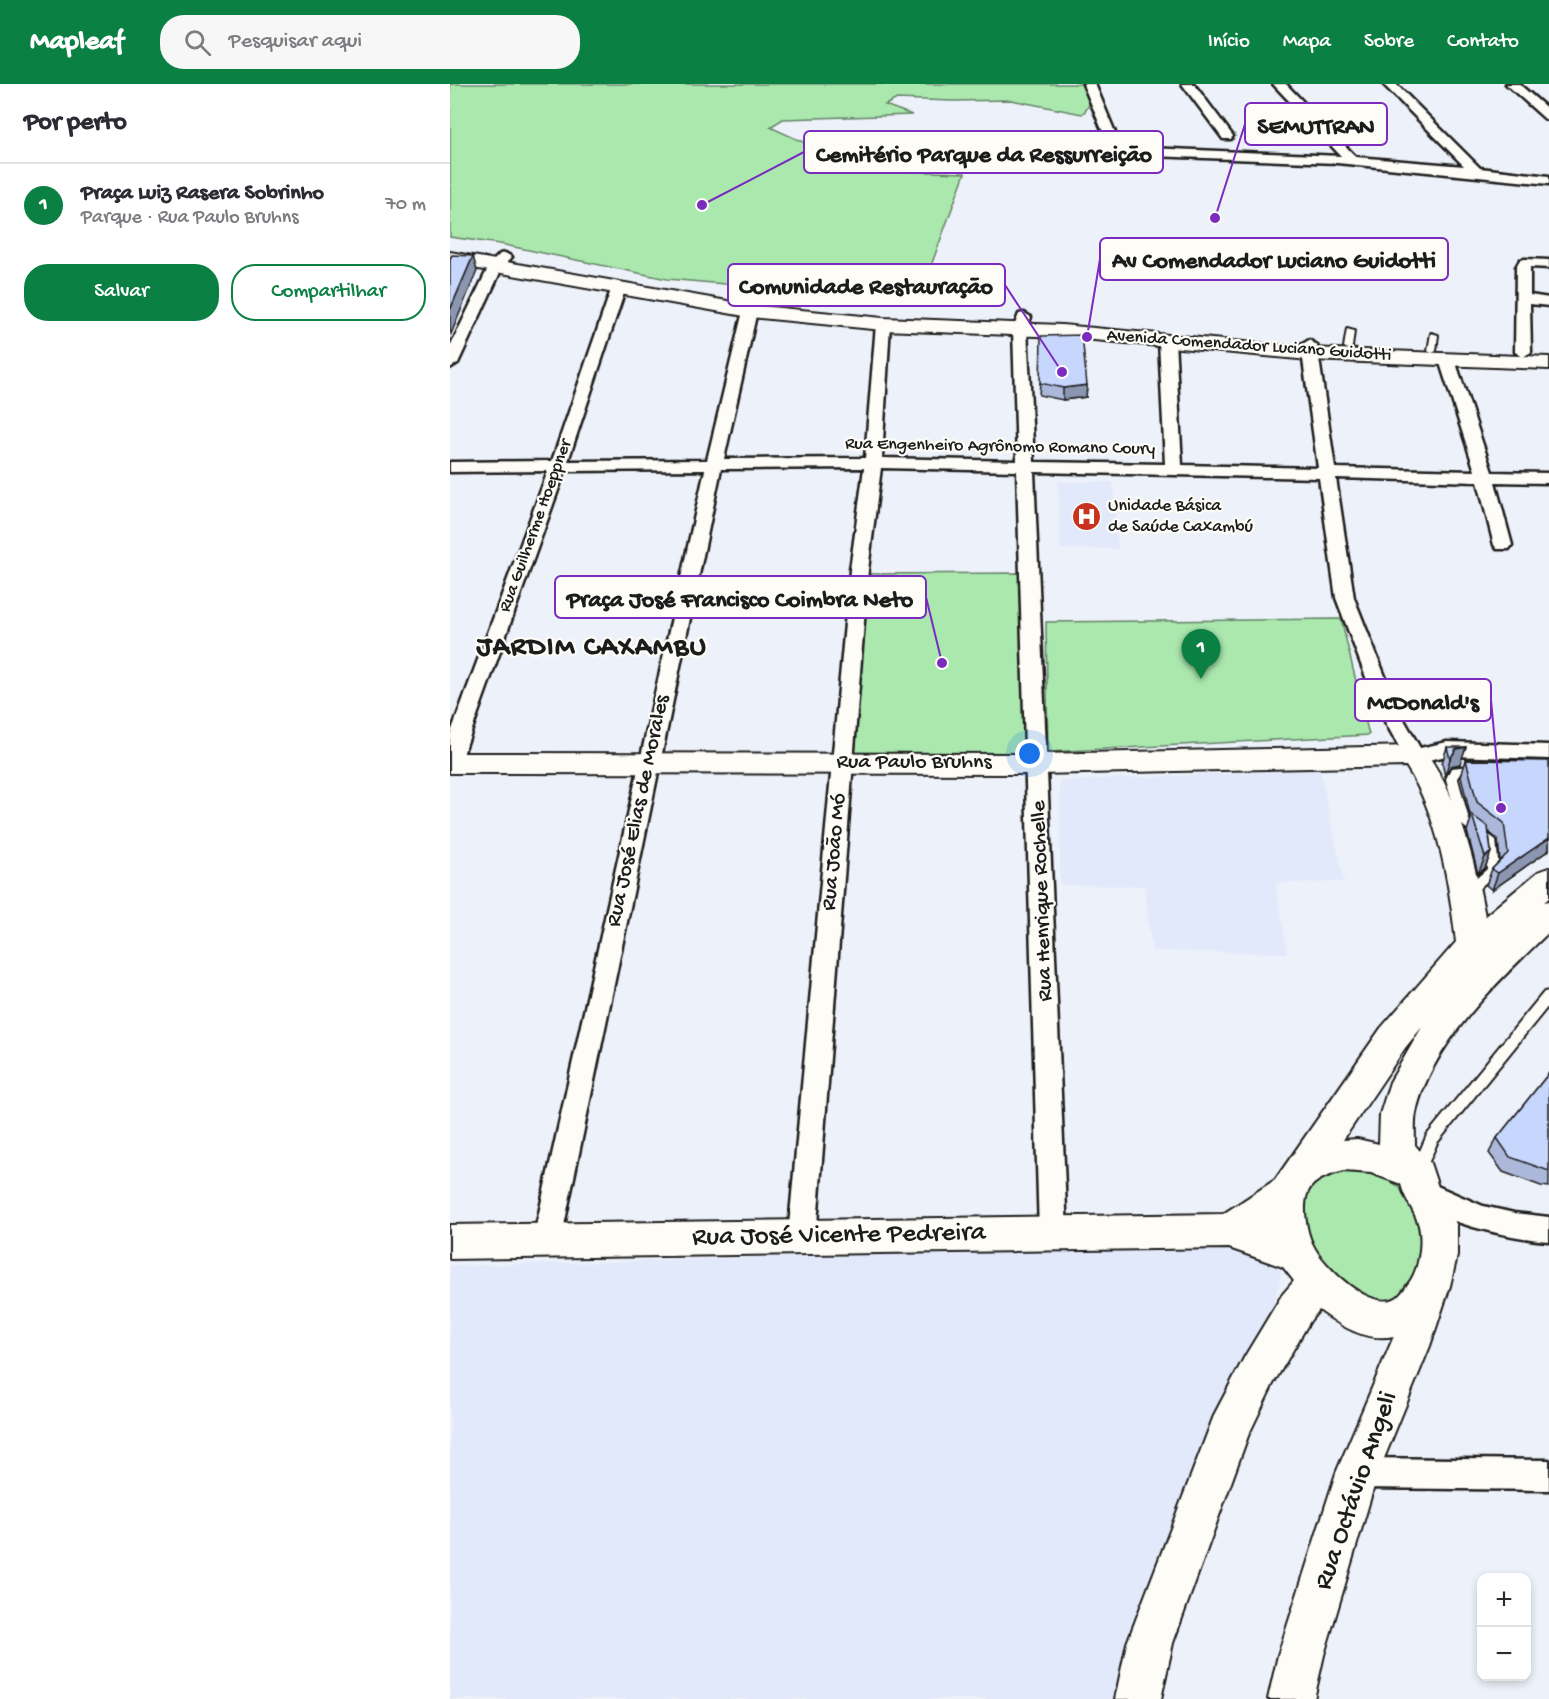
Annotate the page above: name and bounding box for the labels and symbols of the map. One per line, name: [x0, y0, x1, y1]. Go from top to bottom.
callout: SEMUTTRAN: [1245, 103, 1387, 145]
text: SEMUTTRAN: [1257, 114, 1375, 143]
callout: Cemitério Parque da Ressurreição: [804, 131, 1163, 173]
text: Cemitério Parque da Ressurreição: [816, 142, 1152, 171]
callout: Av Comendador Luciano Guidotti: [1100, 238, 1448, 280]
text: Av Comendador Luciano Guidotti: [1111, 248, 1436, 277]
callout: Comunidade Restauração: [728, 264, 1005, 306]
text: Comunidade Restauração: [739, 274, 993, 303]
street label: Avenida Comendador Luciano Guidotti: [1106, 326, 1392, 366]
street label: Rua Engenheiro Agrônomo Romano Coury: [845, 434, 1155, 460]
street label: Rua Guilherme Hoeppner: [495, 435, 578, 615]
place label: Unidade Básica de Saúde Caxambú: [1108, 496, 1253, 538]
hospital icon: Unidade Básica de Saúde Caxambú: [1071, 500, 1103, 532]
callout: Praça José Francisco Coimbra Neto: [555, 576, 926, 618]
text: Praça José Francisco Coimbra Neto: [565, 587, 914, 616]
pin: 1: [1182, 630, 1221, 679]
district label: JARDIM CAXAMBU: [476, 632, 708, 665]
callout: McDonald's: [1355, 679, 1491, 721]
text: McDonald's: [1367, 690, 1480, 719]
street label: Rua José Elias de Morales: [602, 692, 676, 929]
your location: [1015, 739, 1044, 768]
street label: Rua Paulo Bruhns: [836, 750, 992, 776]
street label: Rua João Mó: [817, 792, 853, 912]
street label: Rua Henrique Rochelle: [1026, 800, 1059, 1002]
street label: Rua José Vicente Pedreira: [692, 1217, 987, 1255]
street label: Rua Octávio Angeli: [1308, 1388, 1406, 1594]

